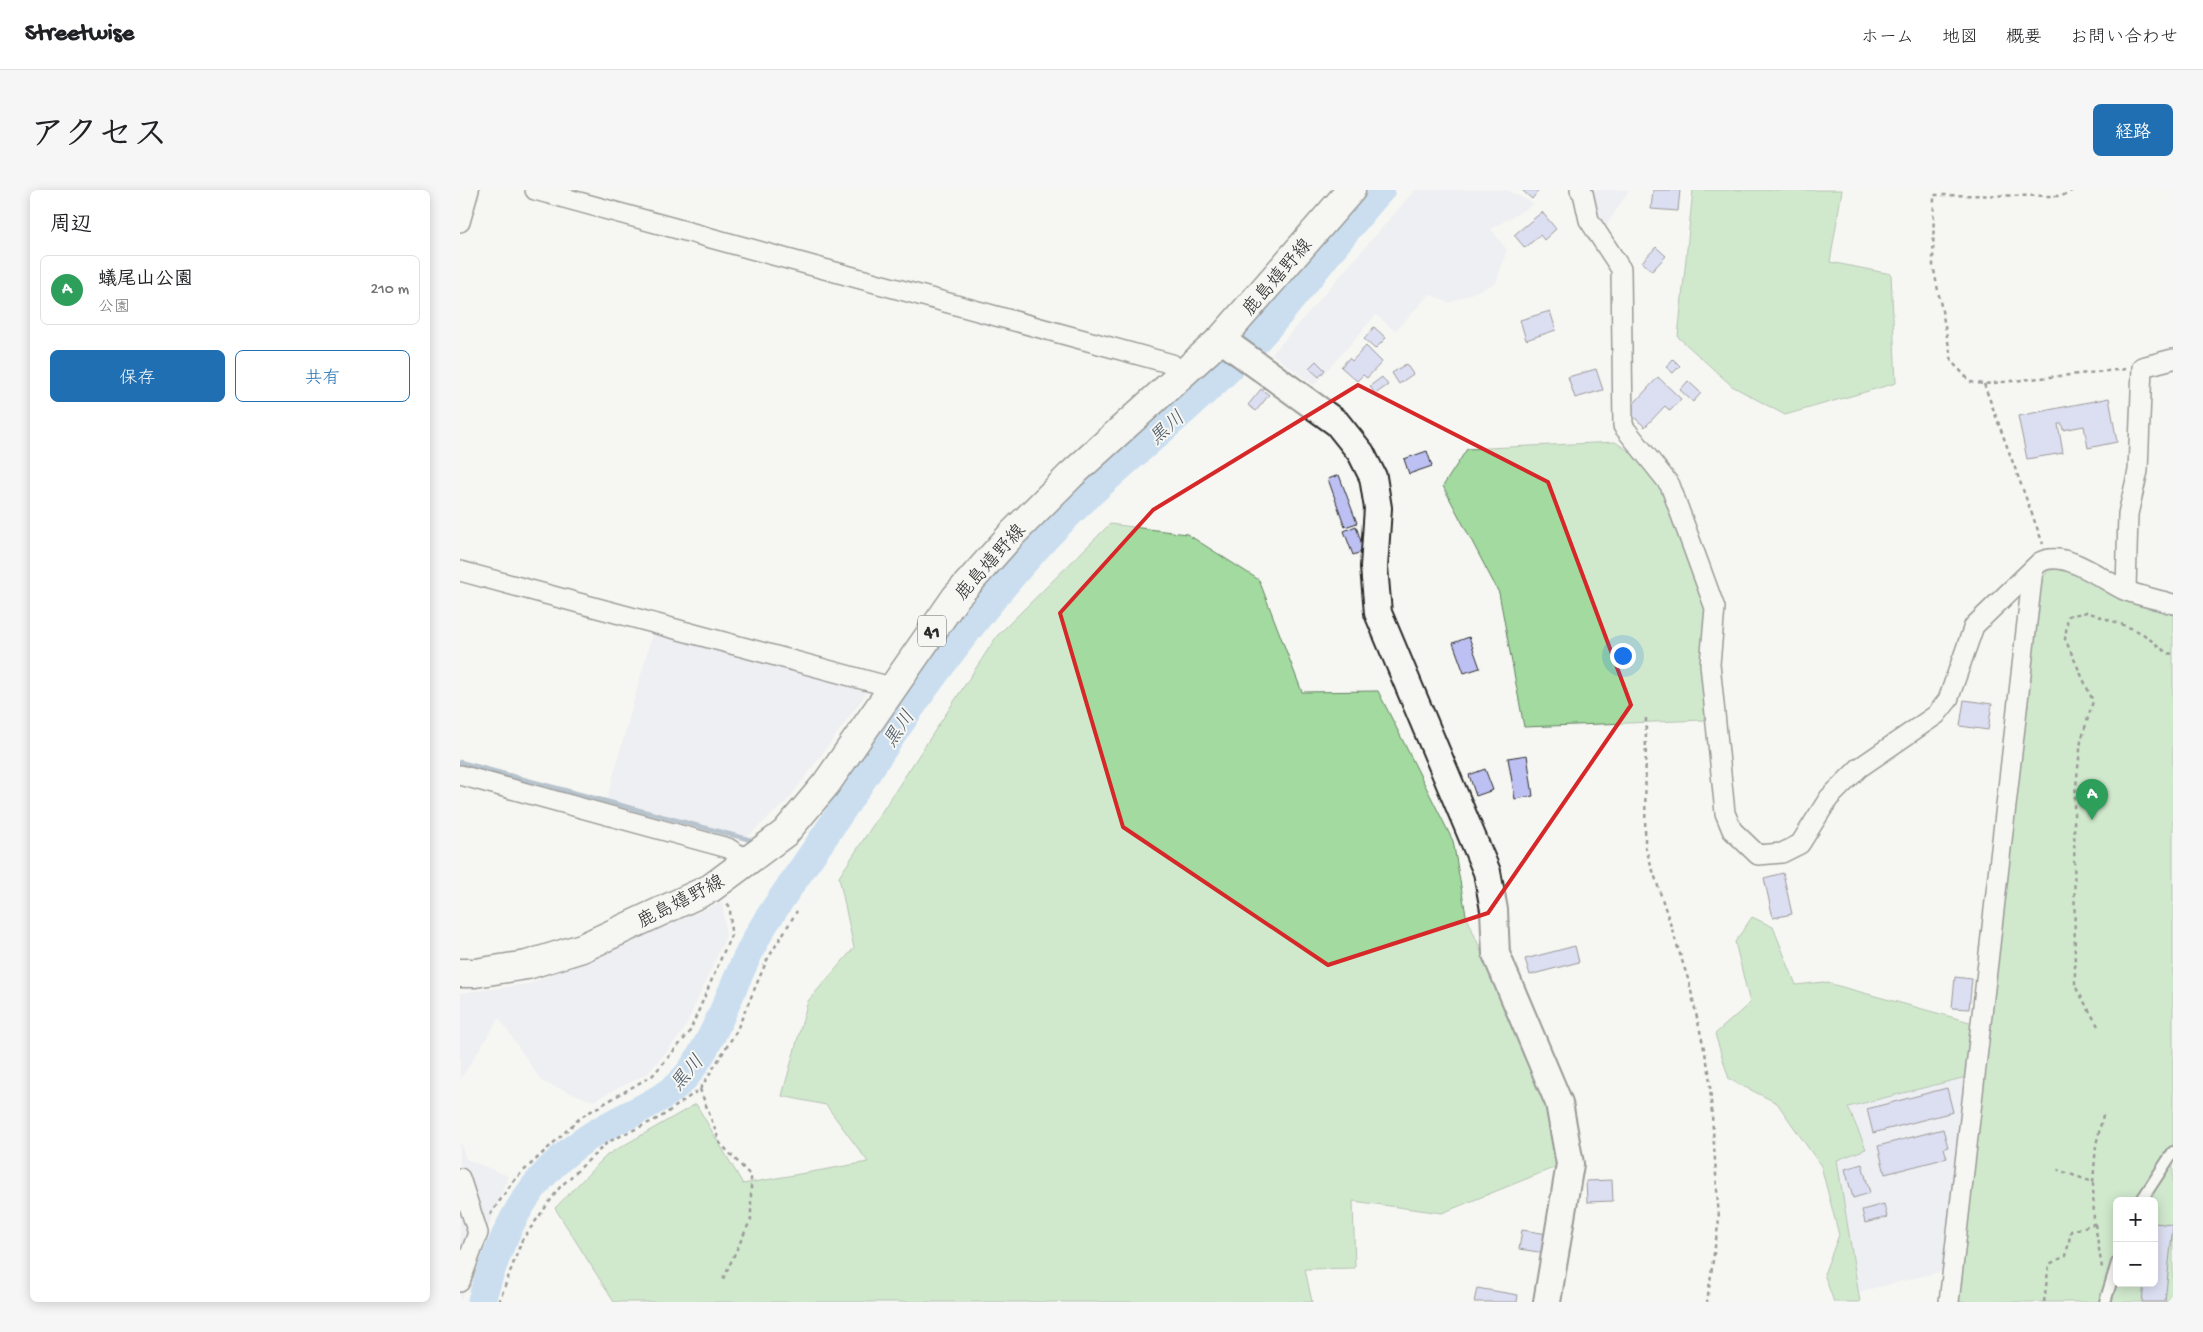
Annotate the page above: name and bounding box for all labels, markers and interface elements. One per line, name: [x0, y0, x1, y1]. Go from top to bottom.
text: Streetwise: [25, 20, 134, 49]
text: ホーム: [1861, 28, 1914, 49]
text: 地図: [1942, 28, 1978, 49]
text: 概要: [2006, 28, 2042, 49]
text: お問い合わせ: [2070, 28, 2178, 49]
button: 経路: [2093, 104, 2173, 156]
text: アクセス: [30, 117, 168, 158]
text: 周辺: [50, 214, 92, 239]
street label: 鹿島嬉野線: [1238, 234, 1318, 322]
text: 蟻尾山公園: [98, 269, 193, 292]
text: A: [62, 281, 72, 300]
text: 210 m: [370, 281, 409, 300]
text: 公園: [98, 299, 130, 318]
button: 保存: [50, 350, 225, 402]
button: 共有: [235, 350, 410, 402]
water label: 黒川: [1145, 407, 1191, 452]
street label: 鹿島嬉野線: [951, 520, 1032, 606]
road number: 41: [918, 616, 946, 646]
your location: [1610, 643, 1636, 669]
water label: 黒川: [879, 706, 922, 753]
pin: A: [2076, 779, 2108, 820]
street label: 鹿島嬉野線: [634, 870, 729, 935]
water label: 黒川: [666, 1051, 710, 1097]
map controls: [2113, 1197, 2158, 1287]
button: +: [2113, 1197, 2158, 1242]
button: −: [2113, 1242, 2158, 1287]

